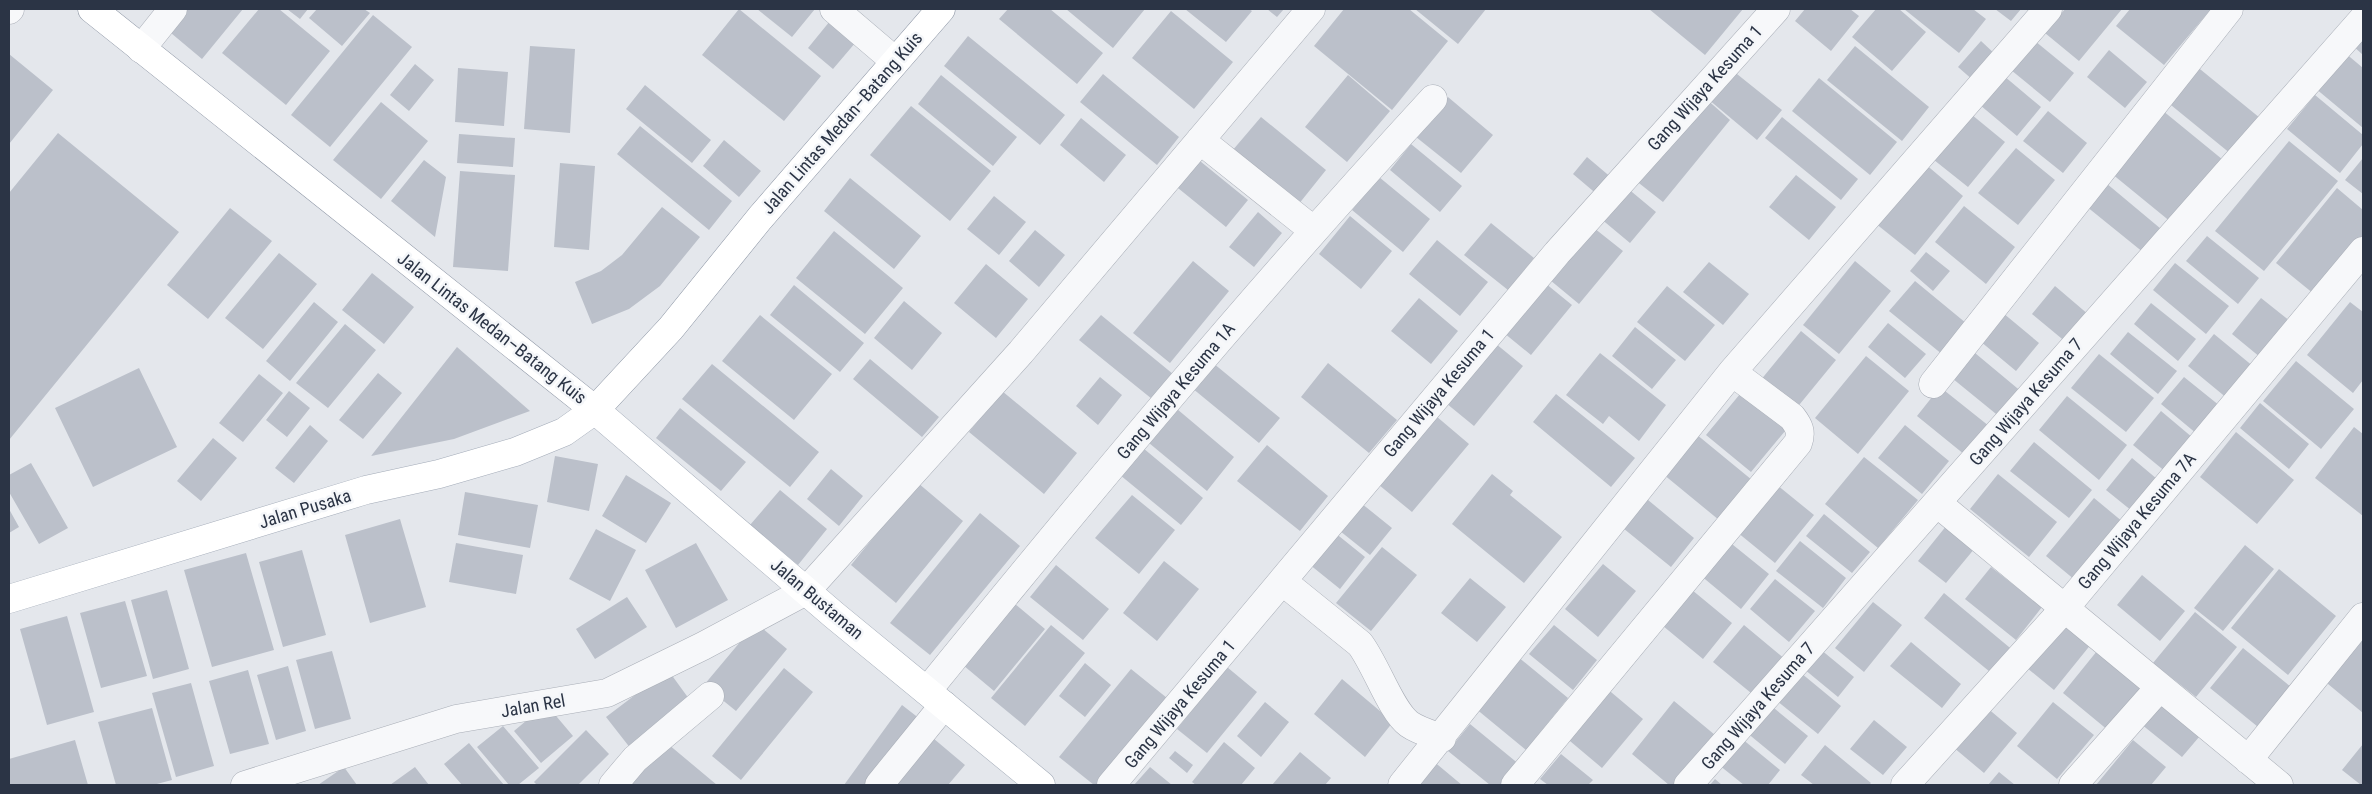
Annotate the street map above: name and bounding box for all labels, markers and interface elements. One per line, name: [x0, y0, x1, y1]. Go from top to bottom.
street label: Gang Wijaya Kesuma 1: [1643, 21, 1767, 155]
street label: Jalan Lintas Medan–Batang Kuis: [757, 27, 926, 218]
street label: Jalan Lintas Medan–Batang Kuis: [394, 247, 591, 408]
street label: Gang Wijaya Kesuma 1A: [1112, 318, 1239, 463]
street label: Gang Wijaya Kesuma 1: [1379, 324, 1499, 461]
street label: Gang Wijaya Kesuma 7: [1965, 334, 2087, 470]
street label: Gang Wijaya Kesuma 7A: [2073, 448, 2200, 593]
street label: Jalan Pusaka: [256, 485, 353, 532]
street label: Jalan Bustaman: [767, 554, 868, 643]
street label: Gang Wijaya Kesuma 1: [1120, 635, 1240, 772]
street label: Gang Wijaya Kesuma 7: [1697, 638, 1819, 774]
street label: Jalan Rel: [499, 690, 567, 721]

